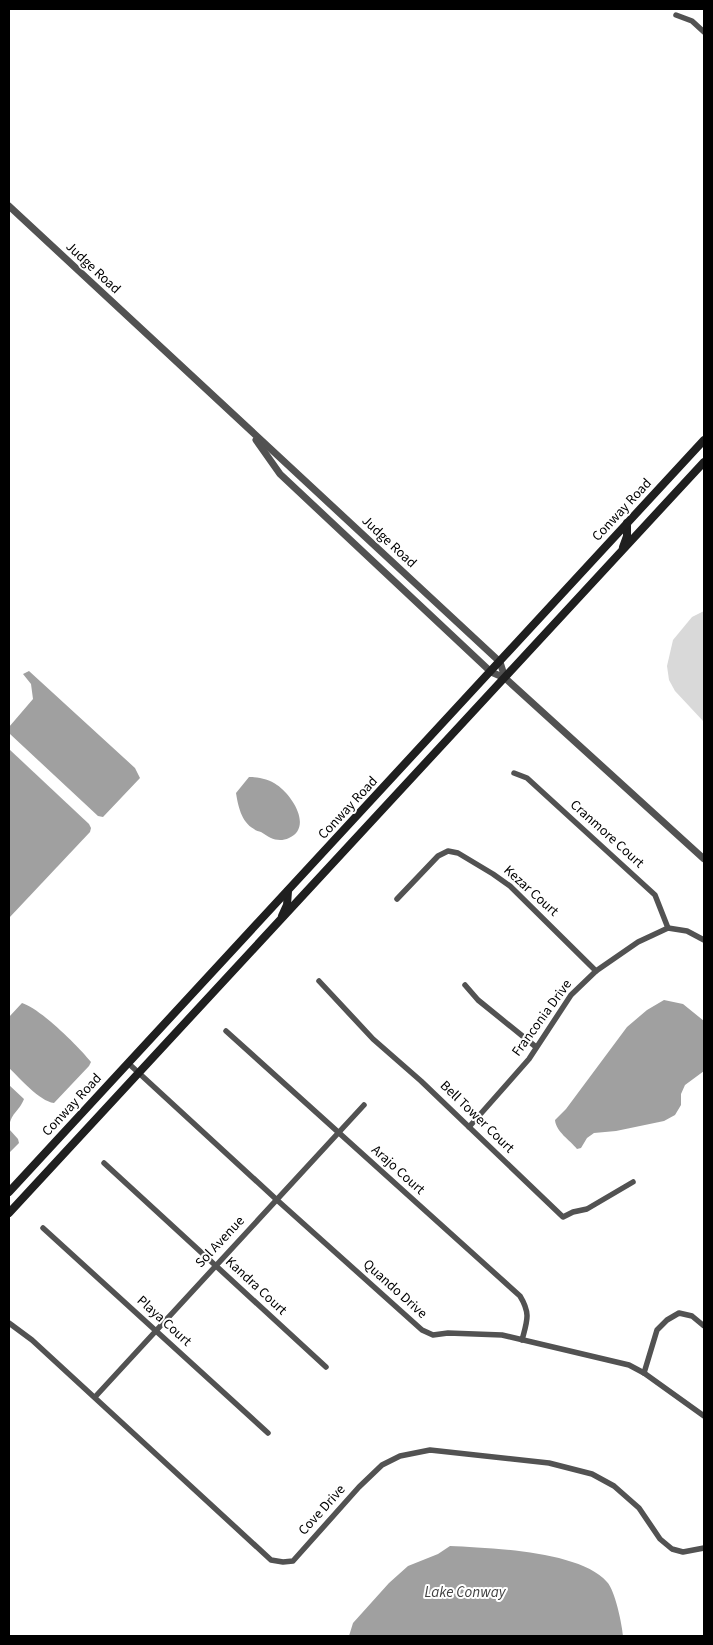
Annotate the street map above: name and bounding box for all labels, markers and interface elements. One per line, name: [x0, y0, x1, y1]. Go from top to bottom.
street label: Judge Road: [61, 237, 125, 299]
street label: Conway Road: [588, 474, 656, 546]
street label: Judge Road: [357, 511, 421, 573]
street label: Conway Road: [314, 772, 382, 844]
street label: Cranmore Court: [565, 795, 649, 873]
street label: Kezar Court: [499, 861, 563, 921]
street label: Franconia Drive: [507, 975, 577, 1061]
street label: Conway Road: [38, 1069, 106, 1141]
street label: Bell Tower Court: [435, 1076, 519, 1158]
street label: Arajo Court: [367, 1141, 429, 1200]
street label: Sol Avenue: [191, 1212, 249, 1272]
street label: Kandra Court: [221, 1252, 291, 1320]
street label: Quando Drive: [359, 1255, 432, 1323]
street label: Playa Court: [132, 1291, 196, 1351]
street label: Cove Drive: [294, 1480, 350, 1540]
water label: Lake Conway: [425, 1582, 507, 1603]

